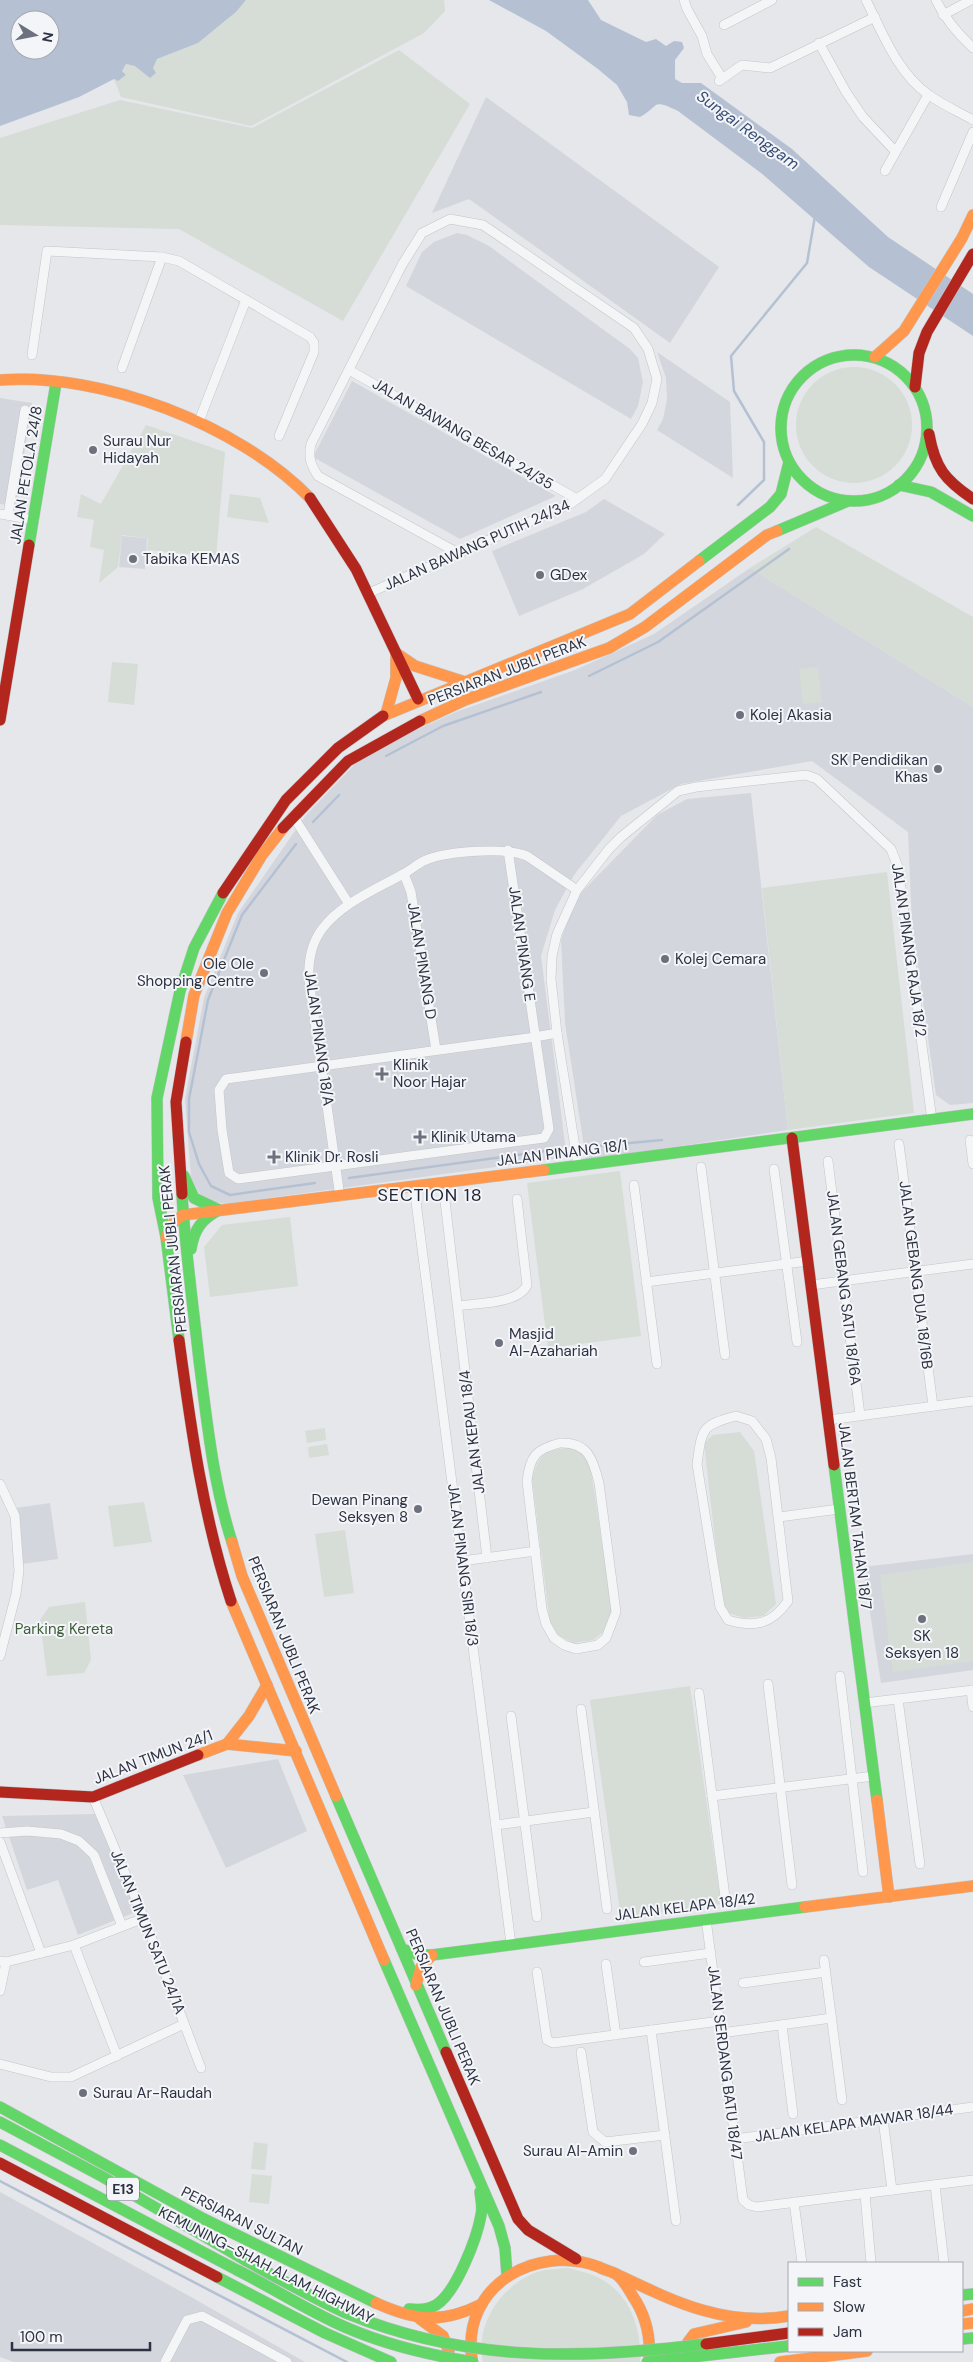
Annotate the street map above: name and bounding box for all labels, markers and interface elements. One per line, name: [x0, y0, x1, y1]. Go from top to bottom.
north arrow: [10, 10, 60, 60]
text: N: [38, 31, 58, 44]
water label: Sungai Renggam: [692, 86, 804, 174]
street label: JALAN BAWANG BESAR 24/35: [369, 374, 557, 494]
street label: JALAN PETOLA 24/8: [5, 404, 47, 546]
place label: Surau Nur Hidayah: [103, 431, 172, 468]
marker: Surau Nur Hidayah: [87, 444, 99, 456]
street label: JALAN BAWANG PUTIH 24/34: [381, 495, 573, 595]
place label: Tabika KEMAS: [143, 549, 240, 569]
marker: Tabika KEMAS: [127, 553, 139, 565]
place label: GDex: [550, 565, 588, 585]
marker: GDex: [534, 569, 546, 581]
street label: PERSIARAN JUBLI PERAK: [425, 631, 589, 710]
place label: Kolej Akasia: [750, 705, 832, 725]
marker: Kolej Akasia: [734, 709, 746, 721]
place label: SK Pendidikan Khas: [831, 750, 928, 787]
marker: SK Pendidikan Khas: [932, 763, 944, 775]
street label: JALAN PINANG RAJA 18/2: [887, 862, 931, 1038]
street label: JALAN PINANG E: [504, 885, 540, 1003]
street label: JALAN PINANG D: [403, 901, 441, 1021]
place label: Kolej Cemara: [675, 949, 766, 969]
marker: Kolej Cemara: [659, 953, 671, 965]
place label: Ole Ole Shopping Centre: [137, 954, 254, 991]
marker: Ole Ole Shopping Centre: [258, 967, 270, 979]
street label: JALAN PINANG 18/A: [300, 969, 338, 1107]
place label: Klinik Noor Hajar: [393, 1055, 467, 1092]
marker: Klinik Noor Hajar: [375, 1067, 389, 1081]
place label: Klinik Utama: [431, 1127, 516, 1147]
marker: Klinik Utama: [413, 1130, 427, 1144]
street label: JALAN PINANG 18/1: [496, 1135, 628, 1171]
place label: Klinik Dr. Rosli: [285, 1147, 379, 1167]
marker: Klinik Dr. Rosli: [267, 1150, 281, 1164]
street label: PERSIARAN JUBLI PERAK: [154, 1164, 192, 1334]
street label: JALAN GEBANG DUA 18/16B: [895, 1180, 937, 1370]
district label: SECTION 18: [377, 1183, 483, 1207]
street label: JALAN GEBANG SATU 18/16A: [822, 1190, 866, 1387]
place label: Masjid Al-Azahariah: [509, 1324, 598, 1361]
marker: Masjid Al-Azahariah: [493, 1337, 505, 1349]
street label: JALAN KEPAU 18/4: [454, 1369, 490, 1495]
street label: JALAN BERTAM TAHAN 18/7: [834, 1421, 876, 1611]
street label: JALAN PINANG SIRI 18/3: [443, 1483, 483, 1647]
place label: Dewan Pinang Seksyen 8: [311, 1490, 408, 1527]
marker: Dewan Pinang Seksyen 8: [412, 1503, 424, 1515]
street label: PERSIARAN JUBLI PERAK: [243, 1553, 325, 1717]
marker: SK Seksyen 18: [916, 1613, 928, 1625]
park label: Parking Kereta: [15, 1619, 113, 1639]
place label: SK Seksyen 18: [885, 1626, 959, 1663]
street label: JALAN TIMUN 24/1: [91, 1725, 215, 1789]
street label: JALAN TIMUN SATU 24/1A: [106, 1847, 190, 2017]
street label: JALAN KELAPA 18/42: [614, 1888, 756, 1926]
street label: PERSIARAN JUBLI PERAK: [401, 1926, 485, 2088]
street label: JALAN SERDANG BATU 18/47: [703, 1965, 747, 2161]
place label: Surau Ar-Raudah: [93, 2083, 212, 2103]
marker: Surau Ar-Raudah: [77, 2087, 89, 2099]
street label: JALAN KELAPA MAWAR 18/44: [754, 2099, 954, 2147]
place label: Surau Al-Amin: [523, 2141, 623, 2161]
marker: Surau Al-Amin: [627, 2145, 639, 2157]
road number: E13: [107, 2178, 139, 2200]
street label: PERSIARAN SULTAN: [178, 2182, 306, 2260]
street label: KEMUNING–SHAH ALAM HIGHWAY: [155, 2202, 377, 2328]
legend: [788, 2262, 963, 2352]
text: Fast: [833, 2272, 862, 2292]
text: Slow: [833, 2297, 866, 2317]
scale bar: [12, 2320, 150, 2352]
text: Jam: [833, 2322, 862, 2342]
text: 100 m: [20, 2327, 63, 2347]

